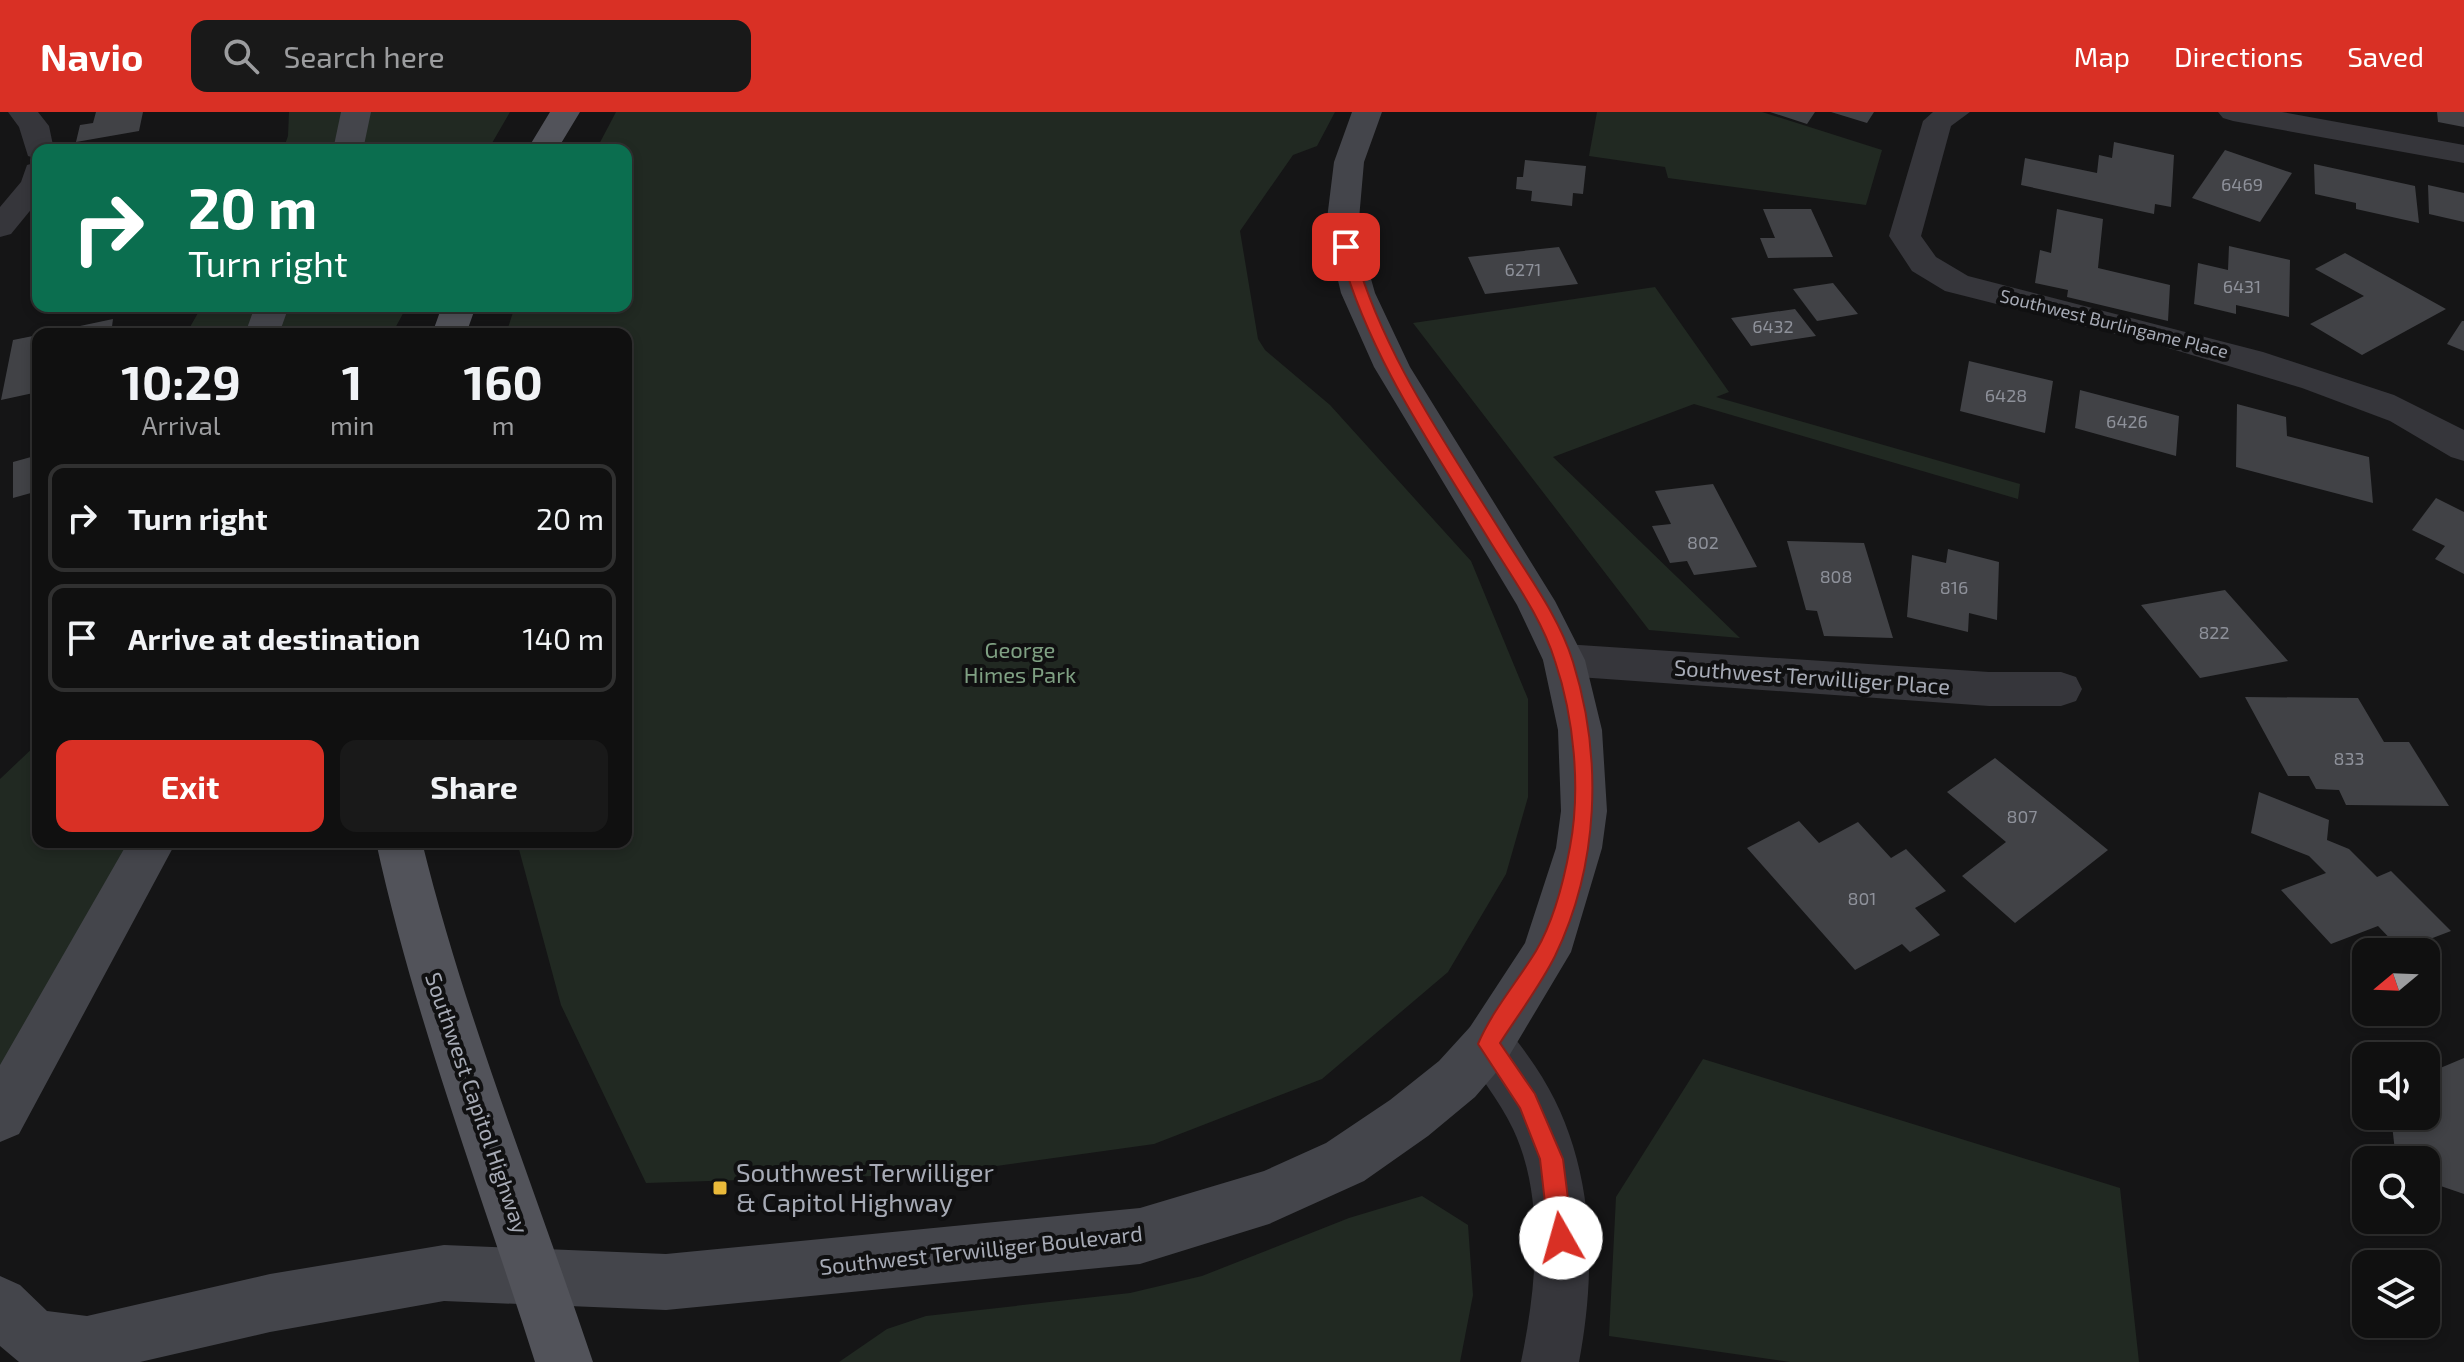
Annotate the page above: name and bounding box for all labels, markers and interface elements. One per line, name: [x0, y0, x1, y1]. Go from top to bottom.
search box: [191, 20, 751, 92]
text: Navio: [40, 33, 143, 79]
icon: search: [219, 34, 263, 78]
text: Search here: [283, 38, 445, 74]
text: Map: [2074, 39, 2130, 73]
text: Directions: [2174, 39, 2303, 73]
text: Saved: [2347, 39, 2424, 73]
text: 20 m: [188, 173, 317, 240]
house number: 6469: [2221, 173, 2263, 195]
icon: right: [56, 176, 160, 280]
pin: [1312, 213, 1380, 281]
icon: arrive: [1324, 225, 1368, 269]
text: Turn right: [188, 241, 348, 284]
house number: 6271: [1505, 258, 1541, 280]
house number: 6431: [2223, 275, 2261, 297]
street label: Southwest Burlingame Place: [1998, 284, 2231, 362]
house number: 6432: [1752, 315, 1794, 337]
text: 10:29: [121, 352, 241, 410]
text: 1: [342, 352, 362, 410]
text: 160: [463, 352, 543, 410]
house number: 6428: [1985, 384, 2027, 406]
text: Arrival: [141, 409, 221, 440]
text: min: [330, 409, 374, 440]
text: m: [492, 409, 515, 440]
house number: 6426: [2106, 410, 2148, 432]
icon: right: [60, 496, 104, 540]
text: Turn right: [128, 500, 268, 536]
text: 20 m: [536, 500, 604, 536]
house number: 802: [1687, 531, 1719, 553]
house number: 808: [1820, 565, 1852, 587]
house number: 816: [1940, 576, 1968, 598]
icon: arrive: [60, 616, 104, 660]
text: Arrive at destination: [128, 620, 420, 656]
text: 140 m: [523, 620, 604, 656]
house number: 822: [2198, 621, 2230, 643]
park label: George Himes Park: [964, 636, 1076, 687]
street label: Southwest Terwilliger Place: [1673, 653, 1951, 699]
button: Exit: [56, 740, 324, 832]
button: Share: [340, 740, 608, 832]
house number: 833: [2334, 747, 2364, 769]
house number: 807: [2007, 805, 2038, 827]
house number: 801: [1848, 887, 1876, 909]
north arrow: [2352, 938, 2440, 1026]
map controls: [2352, 938, 2440, 1338]
street label: Southwest Capitol Highway: [421, 969, 535, 1237]
button: sound: [2352, 1042, 2440, 1130]
button: search: [2352, 1146, 2440, 1234]
place label: Southwest Terwilliger & Capitol Highway: [736, 1156, 994, 1217]
marker: Southwest Terwilliger & Capitol Highway: [711, 1179, 729, 1197]
position arrow: [1519, 1196, 1603, 1280]
street label: Southwest Terwilliger Boulevard: [818, 1219, 1144, 1279]
button: layers: [2352, 1250, 2440, 1338]

